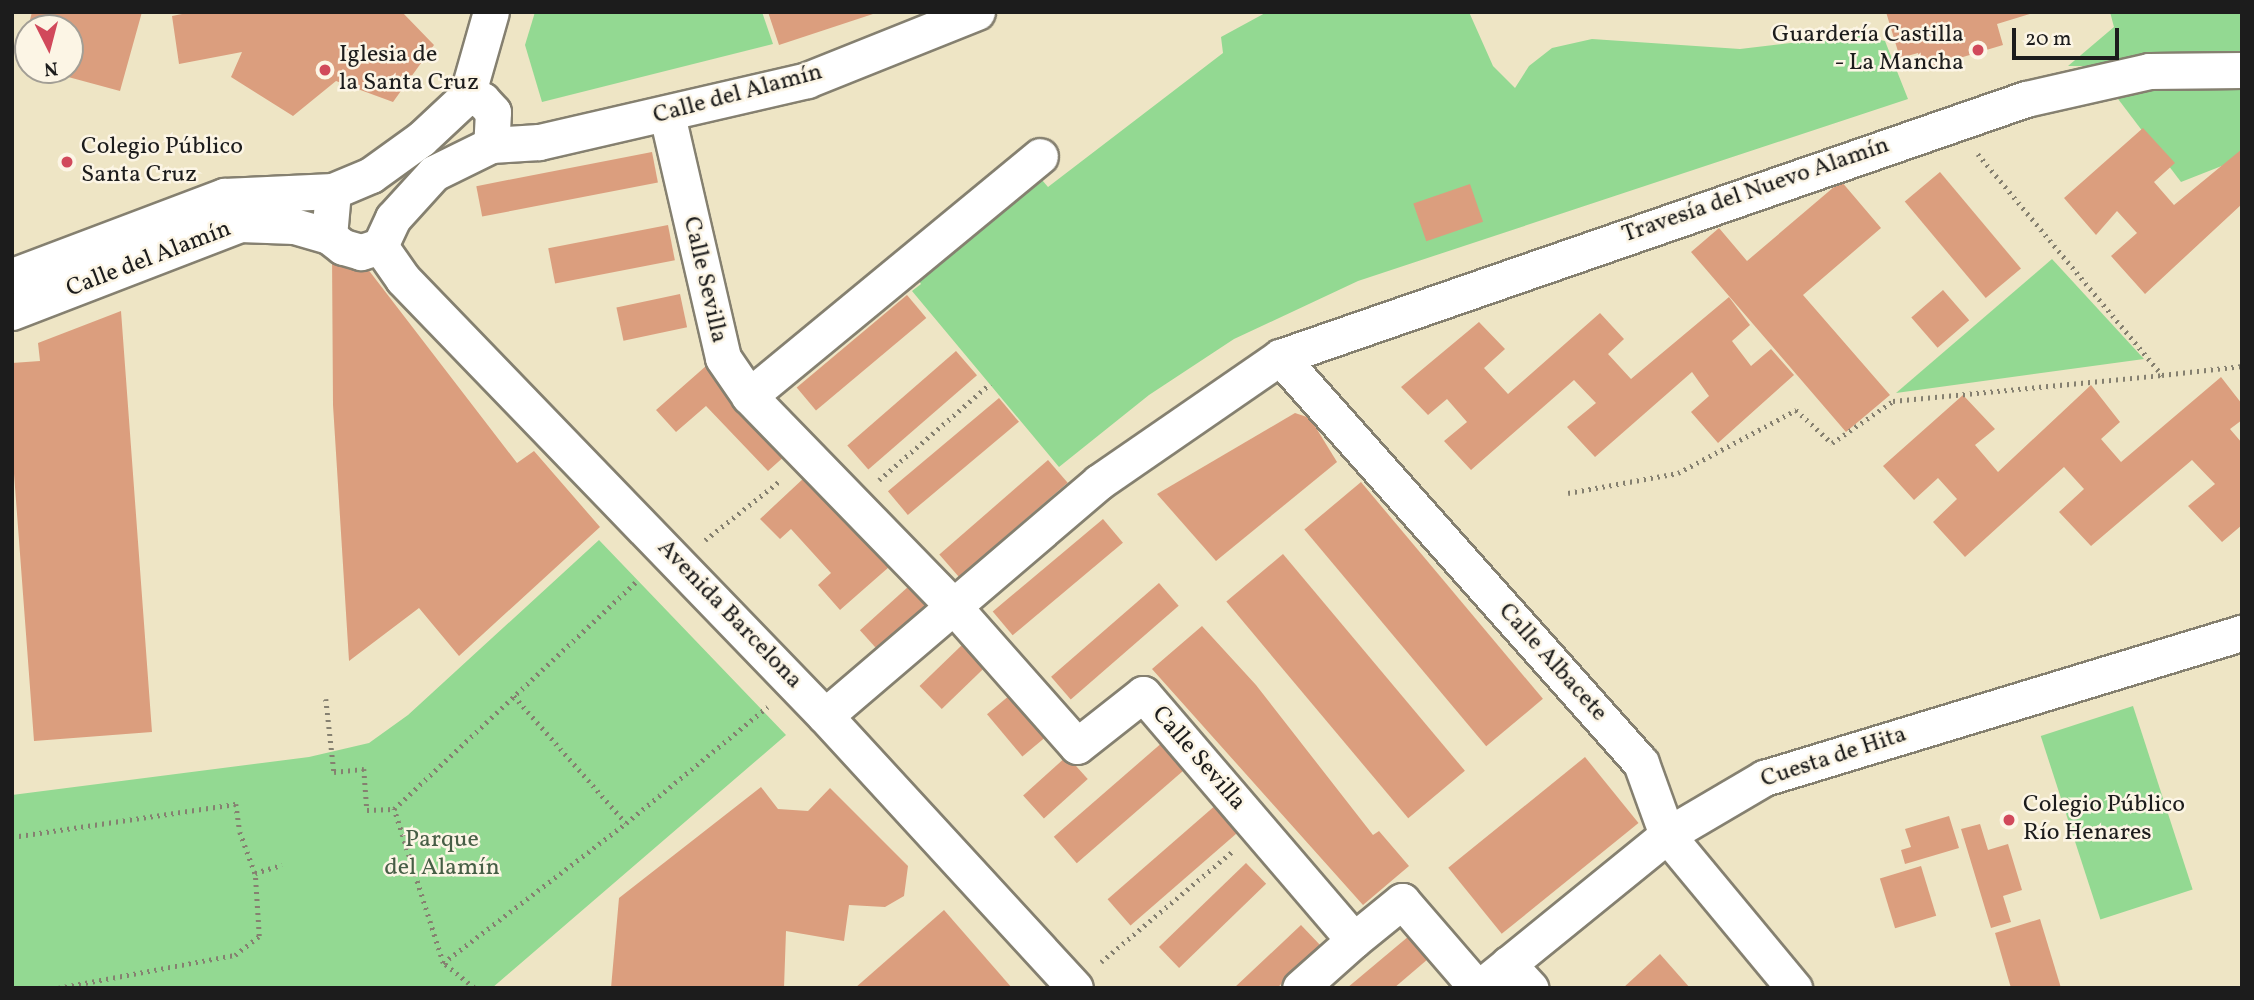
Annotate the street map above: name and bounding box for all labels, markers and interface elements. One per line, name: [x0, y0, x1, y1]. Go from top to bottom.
north arrow: [14, 14, 84, 84]
scale bar: [2016, 14, 2123, 58]
place label: Guardería Castilla - La Mancha: [1772, 22, 1964, 78]
text: 20 m: [2025, 25, 2071, 54]
place label: Iglesia de la Santa Cruz: [339, 42, 479, 98]
marker: Guardería Castilla - La Mancha: [1970, 42, 1986, 58]
text: N: [43, 54, 59, 82]
street label: Calle del Alamín: [650, 59, 826, 131]
marker: Iglesia de la Santa Cruz: [317, 62, 333, 78]
street label: Travesía del Nuevo Alamín: [1619, 132, 1893, 250]
place label: Colegio Público Santa Cruz: [81, 134, 243, 190]
marker: Colegio Público Santa Cruz: [59, 154, 75, 170]
street label: Calle Sevilla: [675, 214, 733, 346]
street label: Calle del Alamín: [63, 215, 235, 305]
street label: Avenida Barcelona: [650, 534, 808, 696]
street label: Calle Albacete: [1491, 598, 1613, 728]
street label: Calle Sevilla: [1145, 701, 1251, 817]
street label: Cuesta de Hita: [1758, 721, 1910, 795]
place label: Colegio Público Río Henares: [2023, 792, 2185, 848]
marker: Colegio Público Río Henares: [2001, 812, 2017, 828]
park label: Parque del Alamín: [384, 827, 500, 883]

